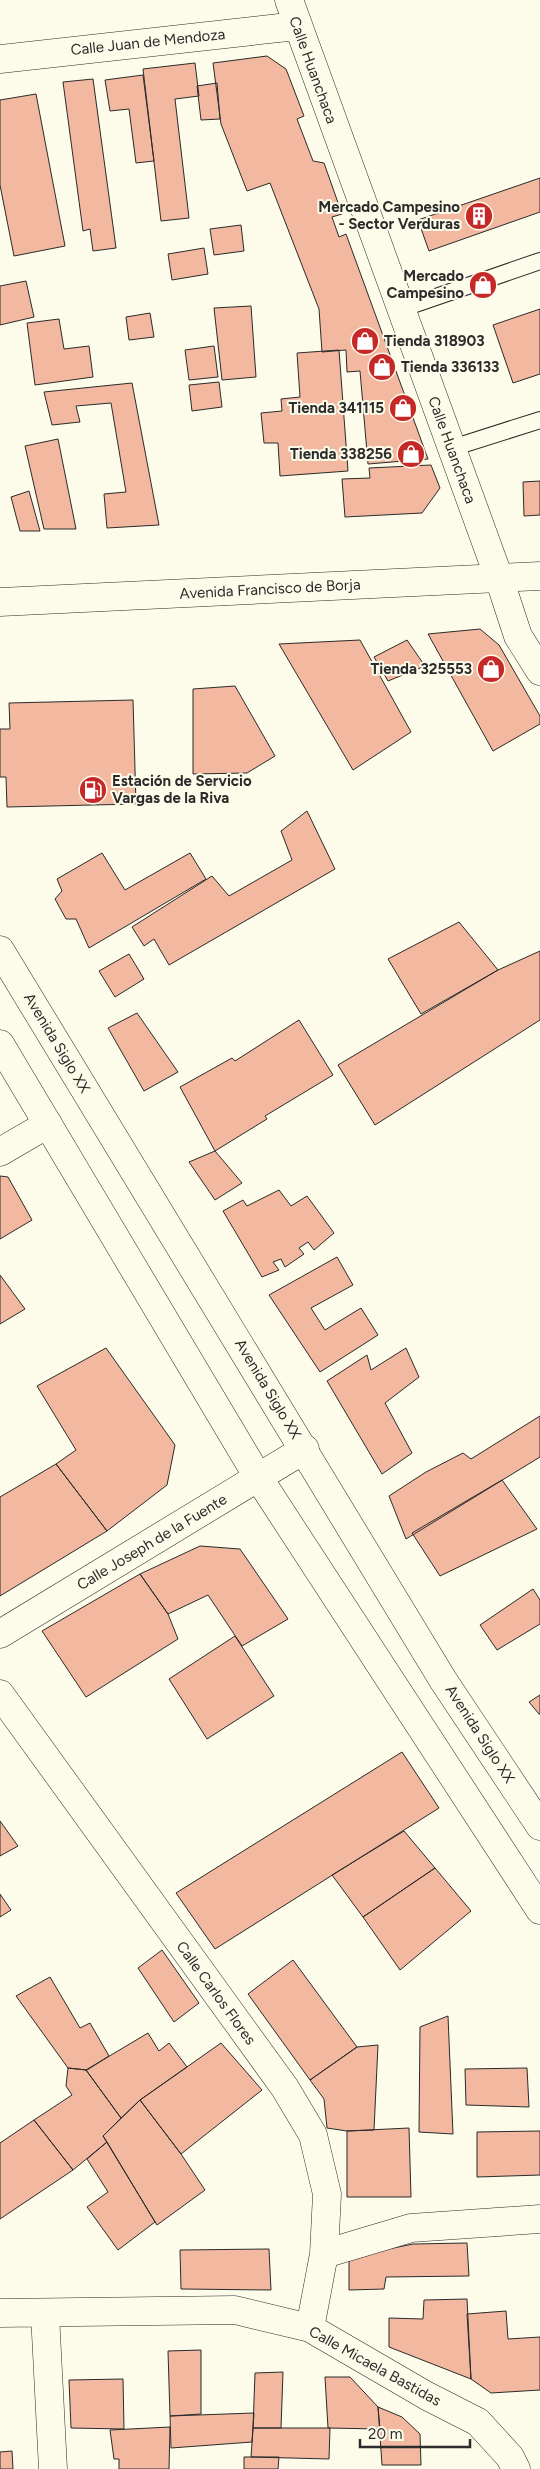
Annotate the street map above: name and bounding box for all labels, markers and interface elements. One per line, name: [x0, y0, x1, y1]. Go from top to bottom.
street label: Calle Huanchaca: [285, 14, 341, 126]
street label: Calle Juan de Mendoza: [70, 25, 226, 59]
place label: Mercado Campesino - Sector Verduras: [318, 198, 460, 233]
building icon: Mercado Campesino - Sector Verduras: [464, 201, 494, 231]
place label: Mercado Campesino: [387, 267, 464, 302]
shop icon: Mercado Campesino: [468, 270, 498, 300]
shop icon: Tienda 318903: [350, 326, 380, 356]
place label: Tienda 318903: [384, 332, 485, 350]
shop icon: Tienda 336133: [367, 352, 397, 382]
place label: Tienda 336133: [401, 358, 499, 376]
shop icon: Tienda 341115: [388, 393, 418, 423]
street label: Calle Huanchaca: [424, 394, 480, 506]
place label: Tienda 341115: [288, 399, 384, 417]
shop icon: Tienda 338256: [396, 439, 426, 469]
place label: Tienda 338256: [290, 445, 392, 463]
street label: Avenida Francisco de Borja: [179, 575, 361, 603]
shop icon: Tienda 325553: [476, 654, 506, 684]
place label: Tienda 325553: [370, 660, 472, 678]
place label: Estación de Servicio Vargas de la Riva: [112, 772, 252, 807]
fuel station icon: Estación de Servicio Vargas de la Riva: [78, 775, 108, 805]
street label: Avenida Siglo XX: [20, 990, 94, 1097]
street label: Avenida Siglo XX: [231, 1336, 305, 1443]
street label: Calle Joseph de la Fuente: [74, 1490, 230, 1594]
street label: Avenida Siglo XX: [442, 1682, 519, 1787]
street label: Calle Carlos Flores: [172, 1938, 260, 2048]
street label: Calle Micaela Bastidas: [306, 2322, 444, 2410]
scale bar: [360, 2416, 470, 2448]
text: 20 m: [368, 2425, 402, 2443]

